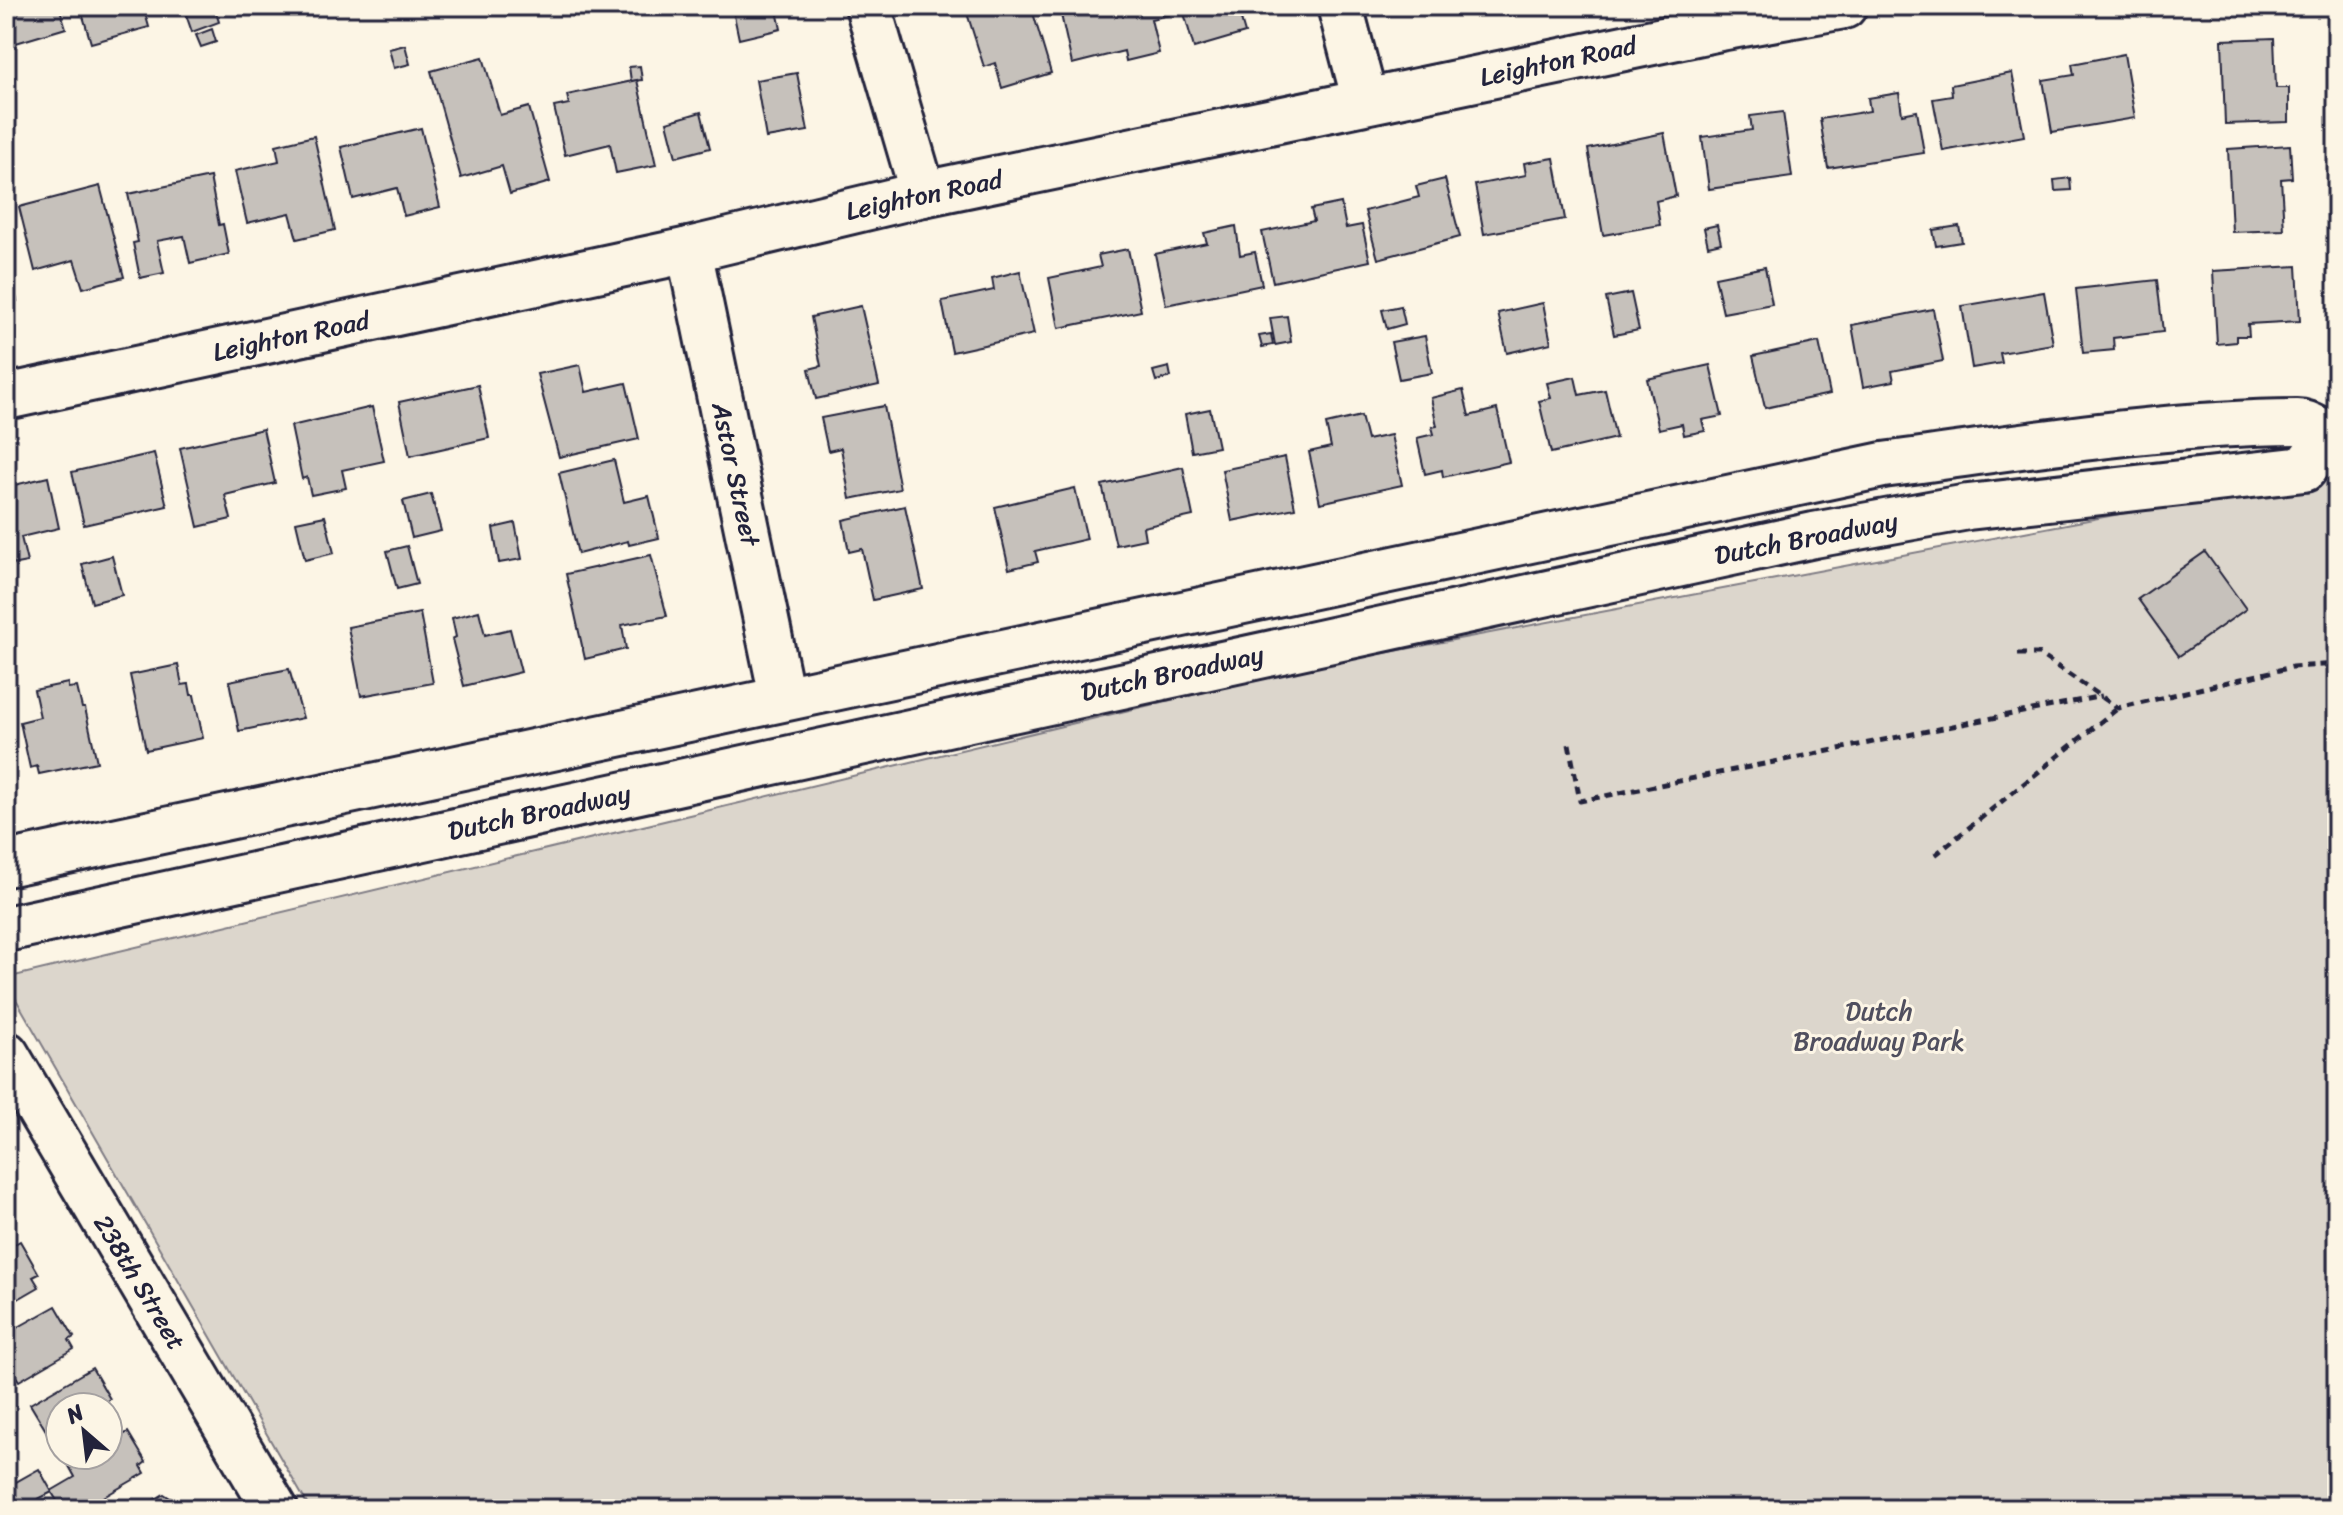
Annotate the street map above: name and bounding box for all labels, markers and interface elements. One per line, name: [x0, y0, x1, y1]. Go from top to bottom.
street label: Leighton Road: [1475, 21, 1643, 100]
street label: Leighton Road: [841, 155, 1009, 234]
street label: Leighton Road: [208, 296, 376, 375]
street label: Astor Street: [698, 397, 774, 552]
street label: Dutch Broadway: [1710, 498, 1902, 578]
street label: Dutch Broadway: [1076, 631, 1268, 715]
street label: Dutch Broadway: [443, 770, 635, 854]
park label: Dutch Broadway Park: [1793, 988, 1965, 1064]
street label: 238th Street: [81, 1205, 199, 1359]
north arrow: [44, 1391, 124, 1471]
text: N: [58, 1393, 91, 1435]

